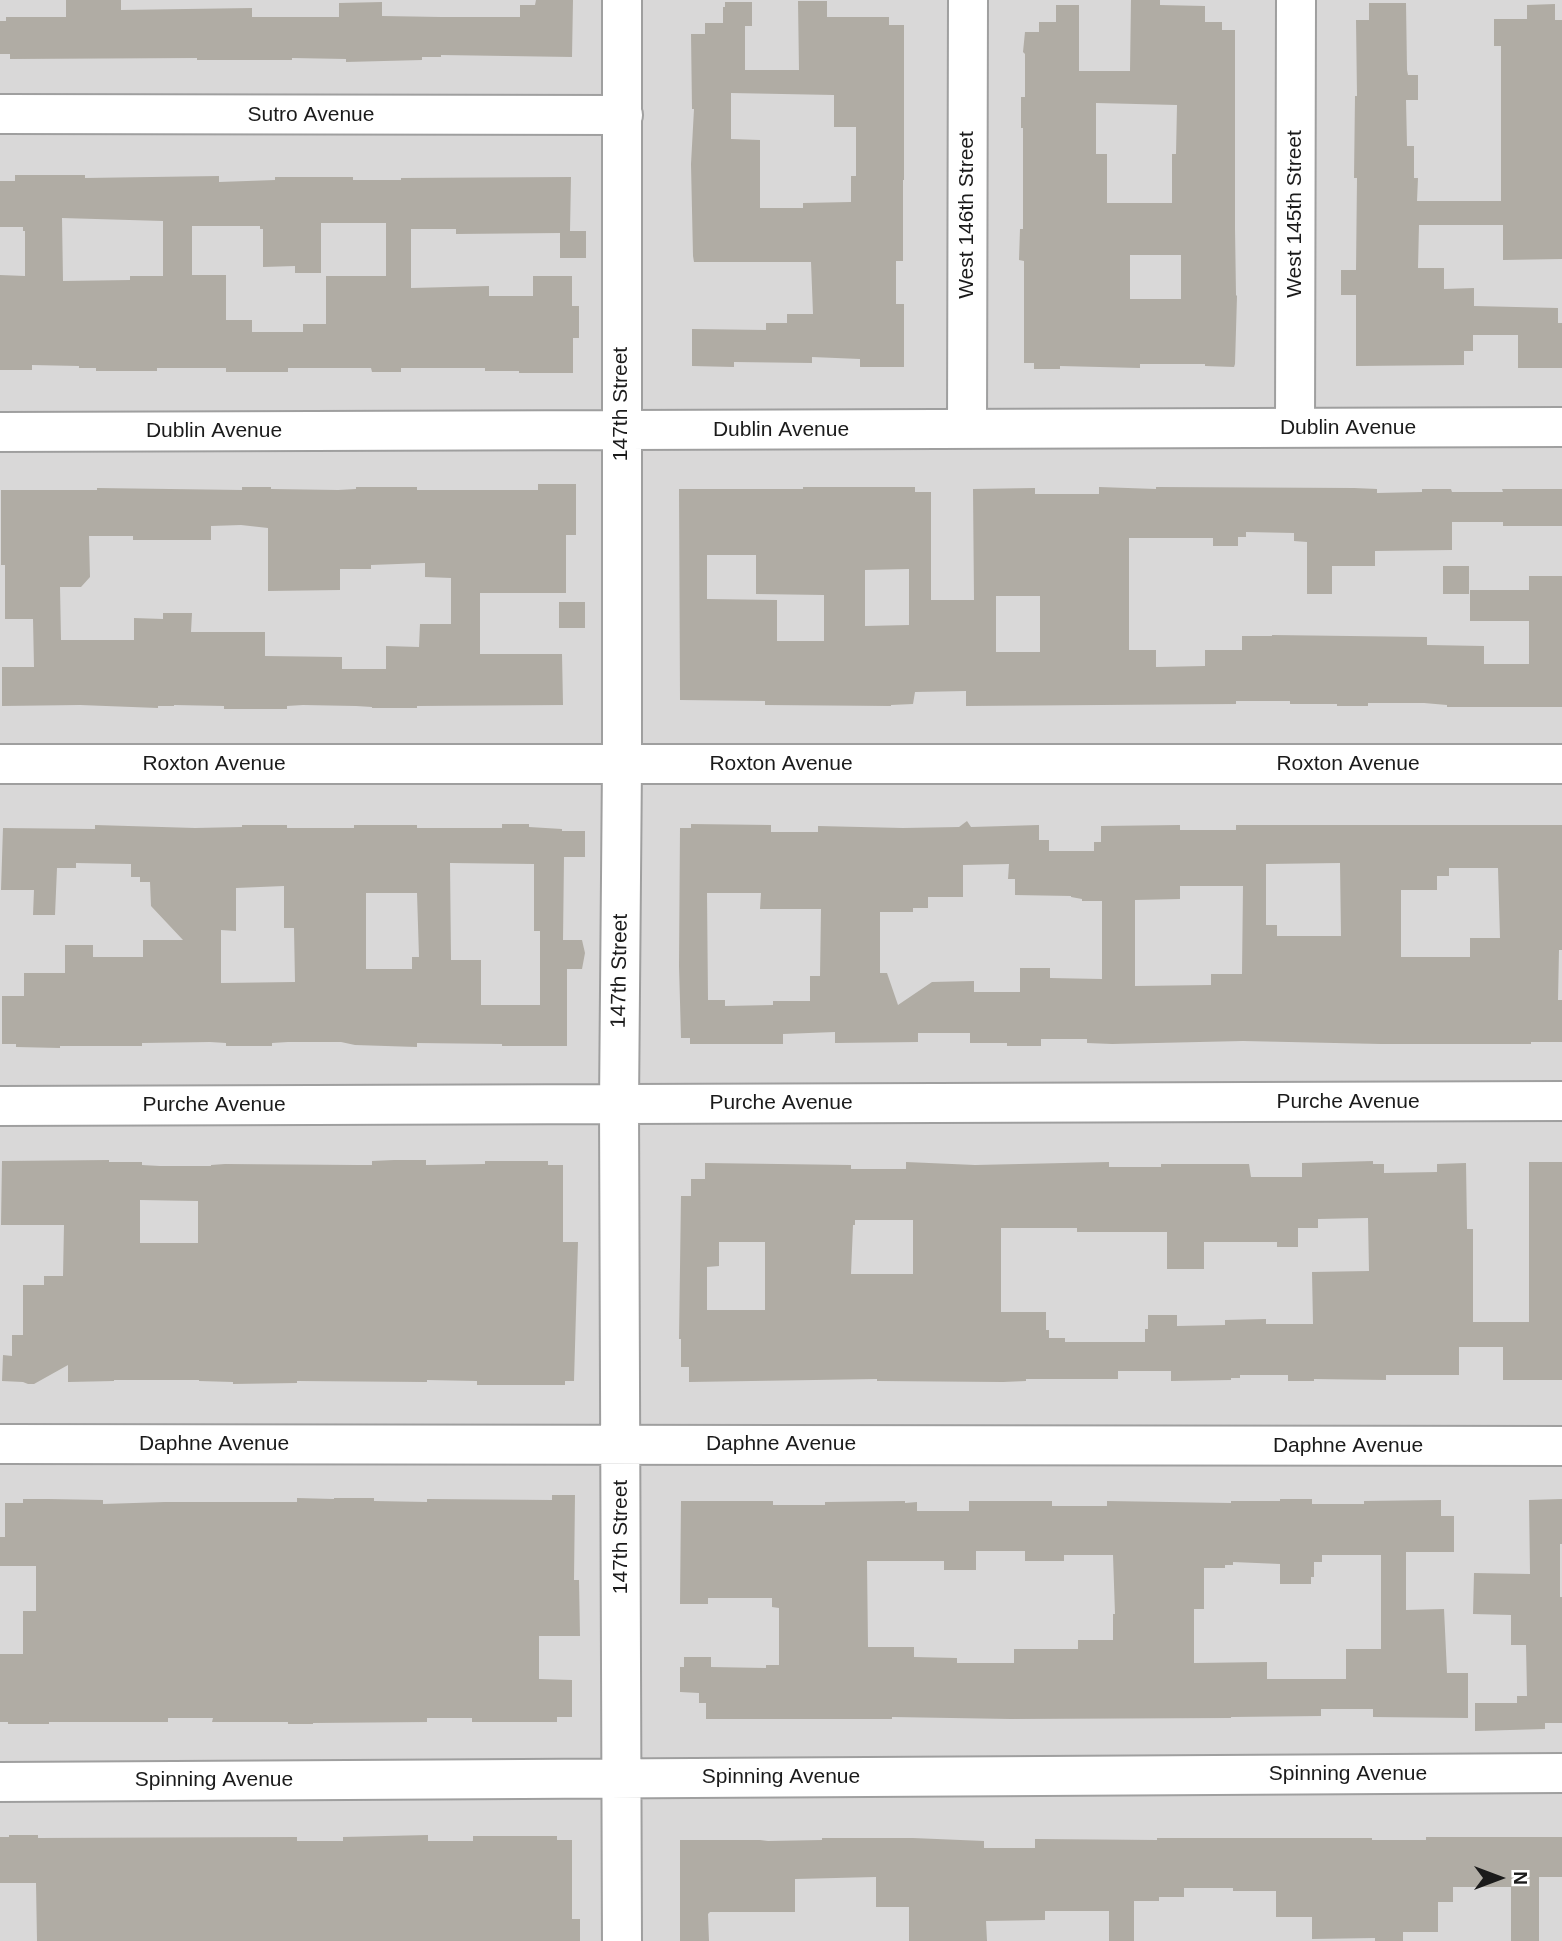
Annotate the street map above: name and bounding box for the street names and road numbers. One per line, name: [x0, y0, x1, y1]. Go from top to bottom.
street label: Sutro Avenue: [248, 102, 374, 128]
street label: West 145th Street: [1282, 130, 1308, 298]
street label: West 146th Street: [954, 131, 980, 299]
street label: 147th Street: [608, 347, 634, 461]
street label: Dublin Avenue: [1280, 415, 1416, 441]
street label: Dublin Avenue: [713, 417, 849, 443]
street label: Dublin Avenue: [146, 418, 282, 444]
street label: Roxton Avenue: [142, 751, 286, 777]
street label: Roxton Avenue: [709, 751, 853, 777]
street label: Roxton Avenue: [1276, 751, 1420, 777]
street label: 147th Street: [606, 914, 634, 1028]
street label: Purche Avenue: [1276, 1089, 1420, 1115]
street label: Purche Avenue: [709, 1090, 853, 1116]
street label: Purche Avenue: [142, 1092, 286, 1118]
street label: Daphne Avenue: [139, 1431, 289, 1457]
street label: Daphne Avenue: [706, 1431, 856, 1457]
street label: Daphne Avenue: [1273, 1433, 1423, 1459]
street label: 147th Street: [608, 1480, 634, 1594]
street label: Spinning Avenue: [1269, 1761, 1427, 1787]
street label: Spinning Avenue: [702, 1764, 860, 1790]
street label: Spinning Avenue: [135, 1767, 293, 1793]

